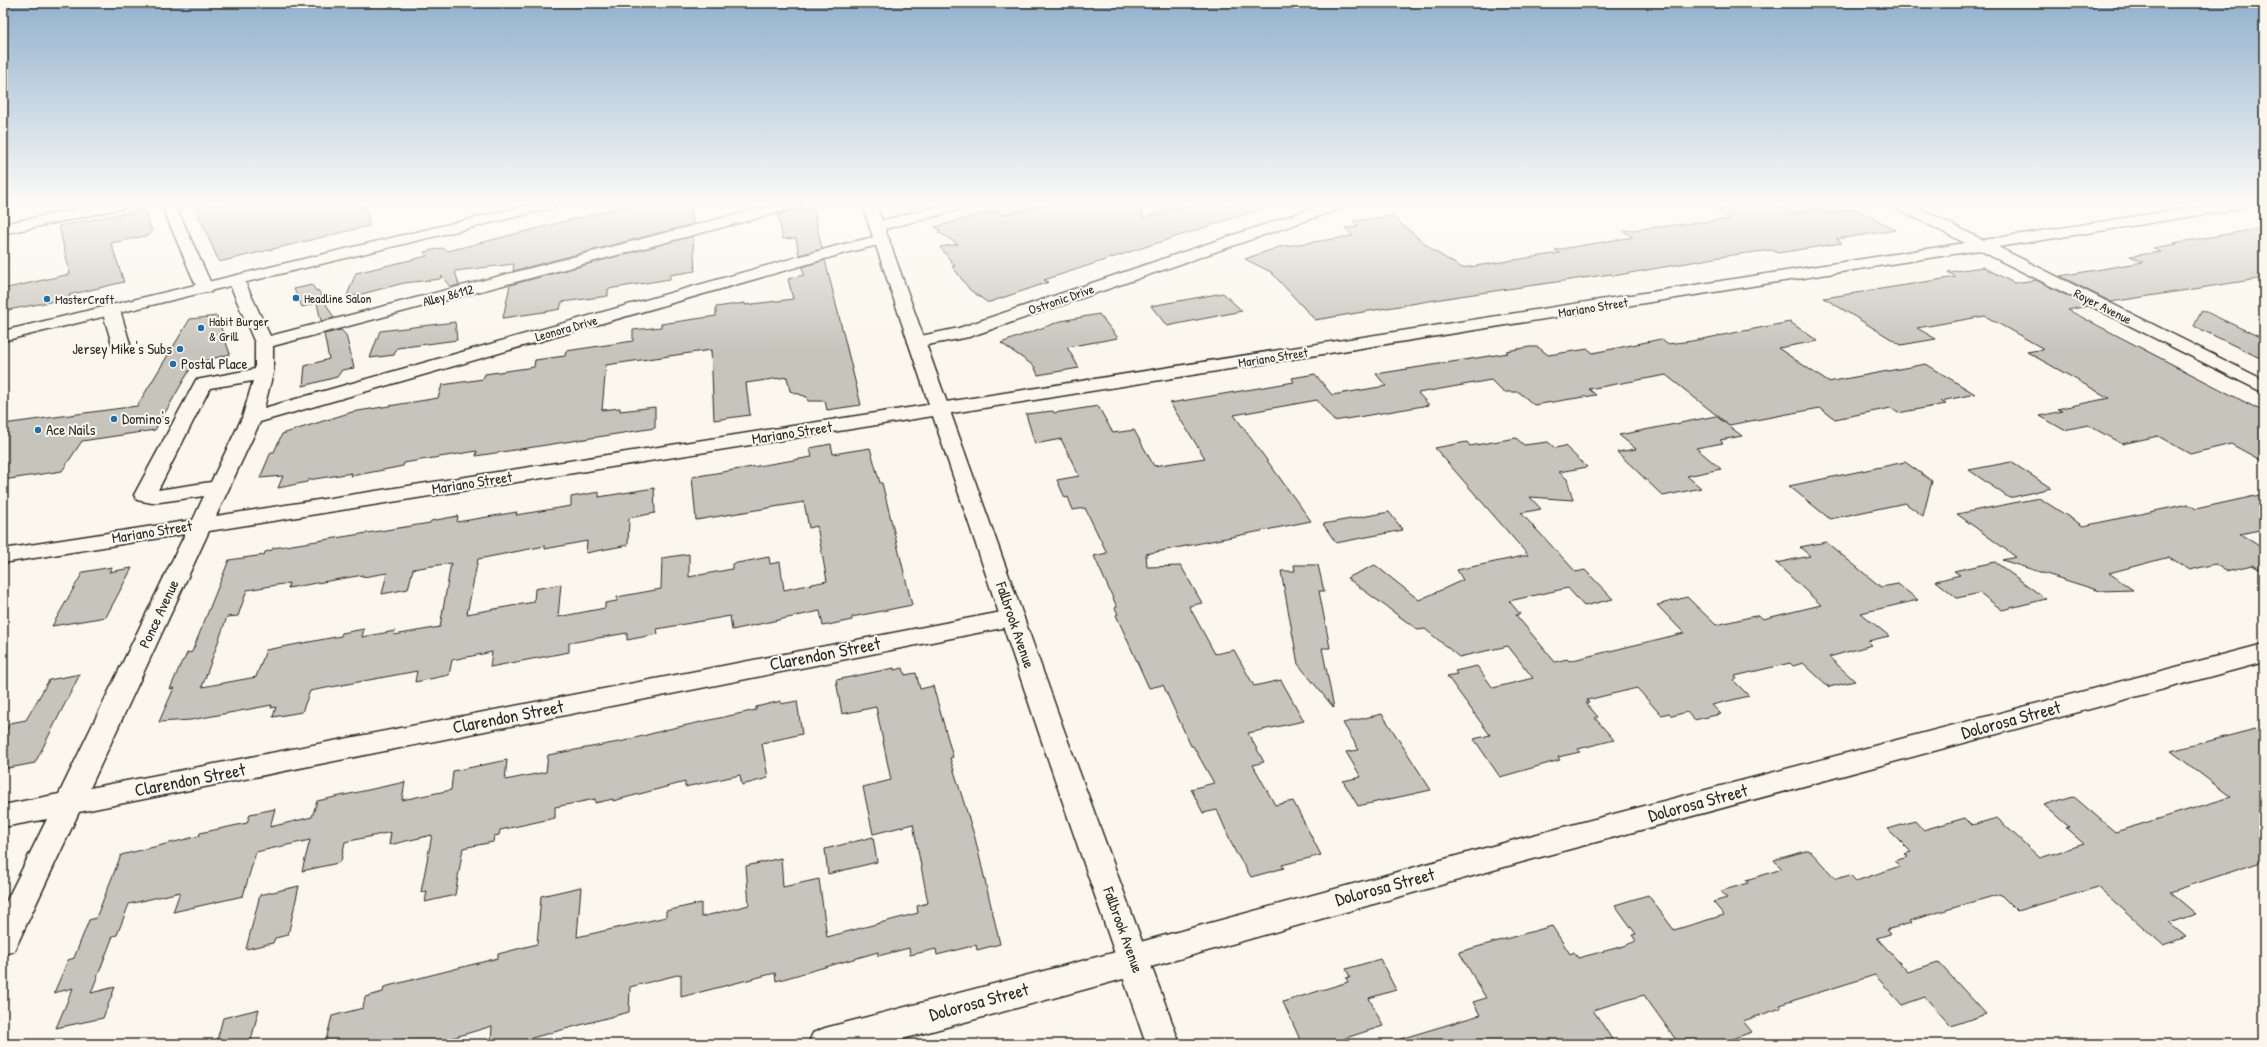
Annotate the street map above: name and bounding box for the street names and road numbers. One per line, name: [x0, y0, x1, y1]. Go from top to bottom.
street label: Ostronic Drive: [1026, 279, 1096, 319]
street label: Alley 86112: [421, 280, 475, 310]
street label: Royer Avenue: [2071, 284, 2135, 328]
street label: Mariano Street: [1557, 293, 1630, 321]
street label: Leonora Drive: [533, 311, 599, 345]
street label: Mariano Street: [1237, 343, 1310, 371]
street label: Mariano Street: [750, 416, 834, 449]
street label: Mariano Street: [430, 466, 514, 499]
street label: Mariano Street: [110, 515, 194, 548]
street label: Ponce Avenue: [134, 576, 184, 651]
street label: Fallbrook Avenue: [991, 578, 1040, 671]
street label: Clarendon Street: [767, 630, 883, 677]
street label: Clarendon Street: [450, 693, 566, 740]
street label: Dolorosa Street: [1958, 694, 2064, 745]
street label: Clarendon Street: [132, 756, 248, 803]
street label: Dolorosa Street: [1645, 777, 1751, 828]
street label: Dolorosa Street: [1332, 861, 1438, 912]
street label: Fallbrook Avenue: [1098, 883, 1149, 976]
street label: Dolorosa Street: [926, 976, 1032, 1027]

